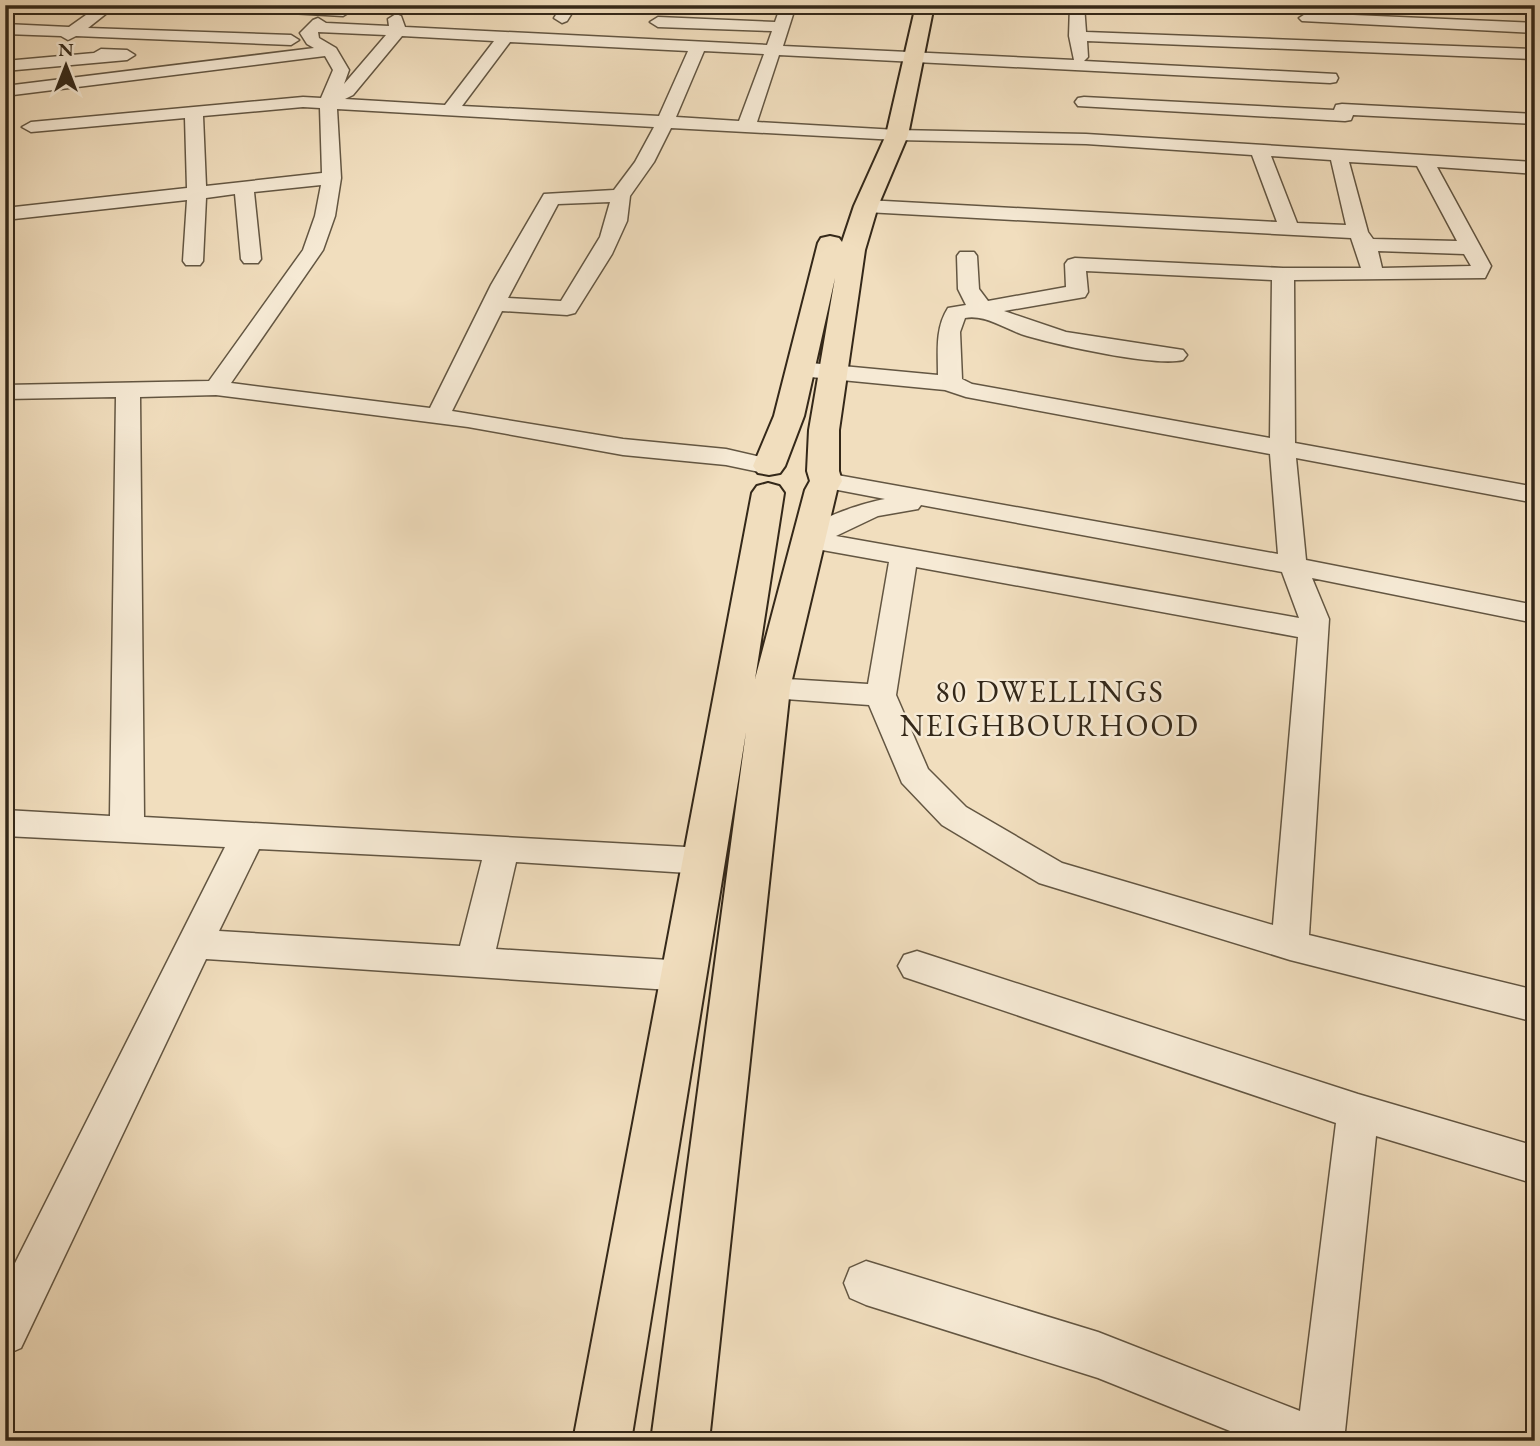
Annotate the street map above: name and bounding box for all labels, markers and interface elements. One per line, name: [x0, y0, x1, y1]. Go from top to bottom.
north arrow: [32, 32, 102, 102]
text: N: [58, 37, 74, 62]
district label: 80 DWELLINGS NEIGHBOURHOOD: [900, 672, 1200, 745]

